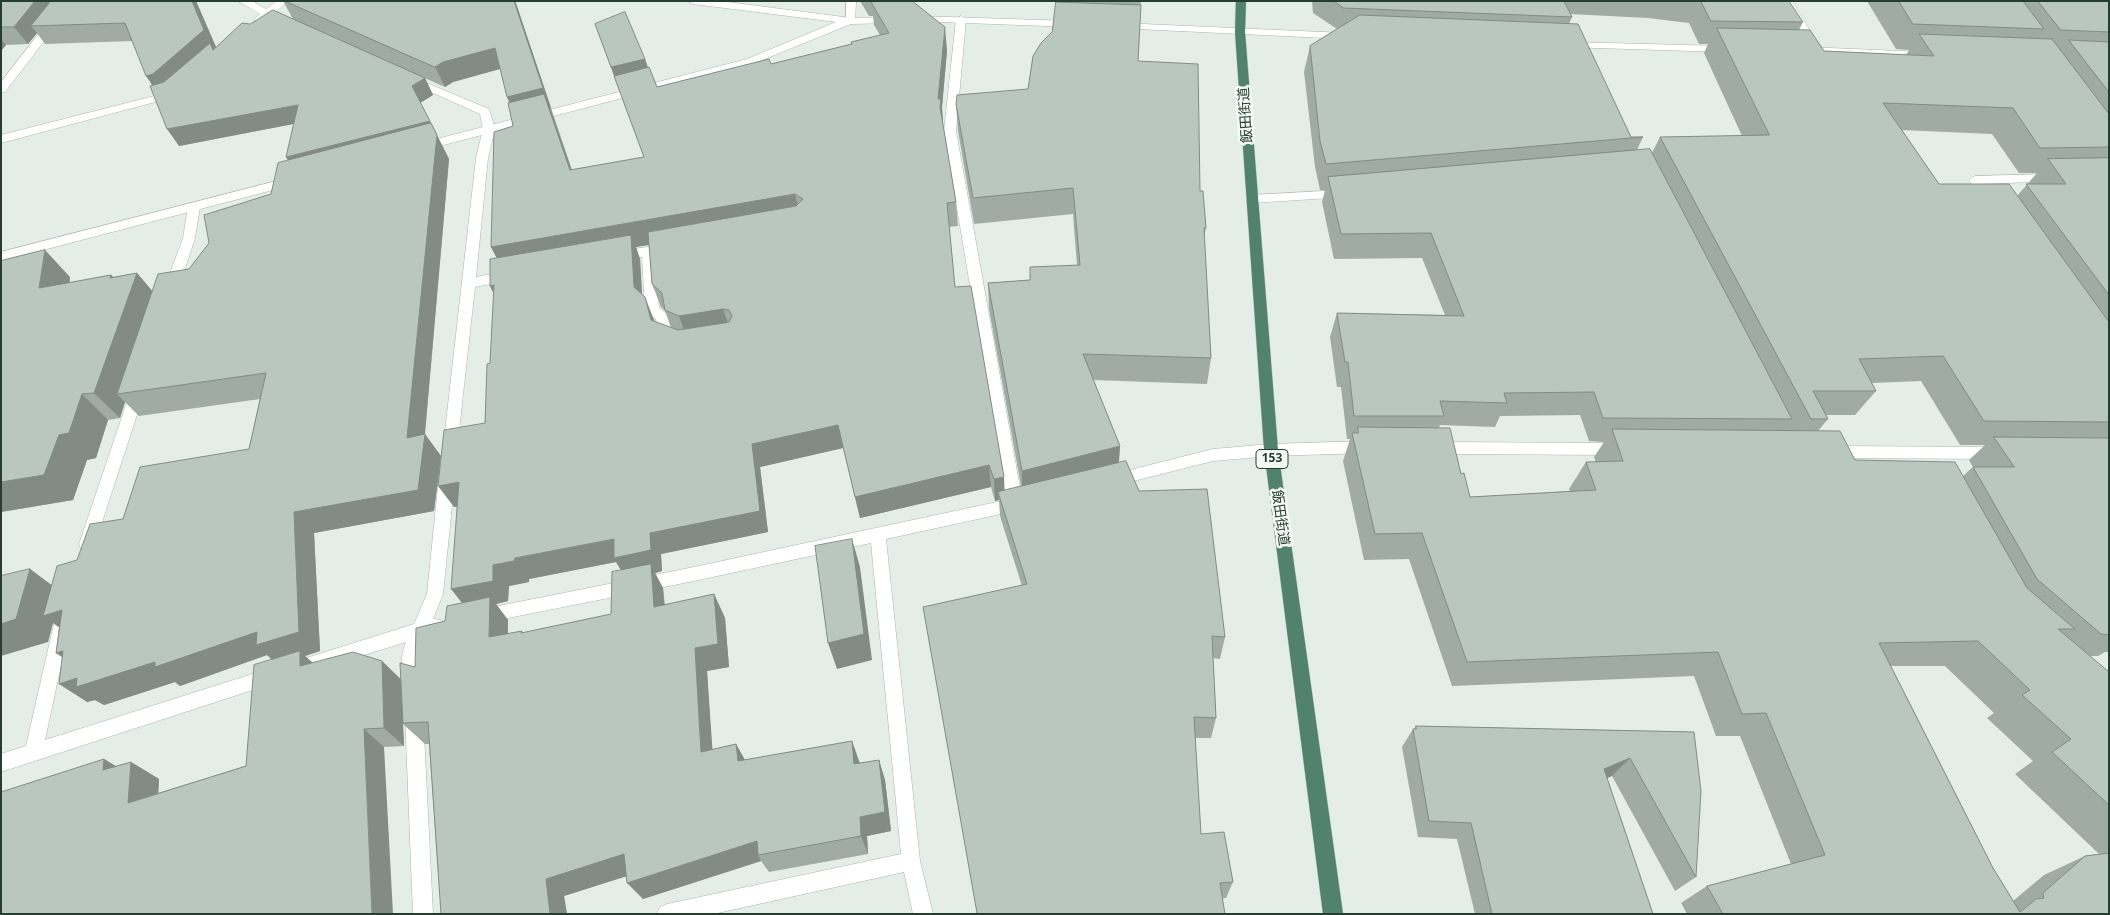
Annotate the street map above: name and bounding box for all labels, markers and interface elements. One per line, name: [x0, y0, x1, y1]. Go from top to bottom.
street label: 飯田街道: [1236, 86, 1256, 144]
road number: 153: [1256, 449, 1288, 468]
street label: 飯田街道: [1268, 489, 1292, 547]

